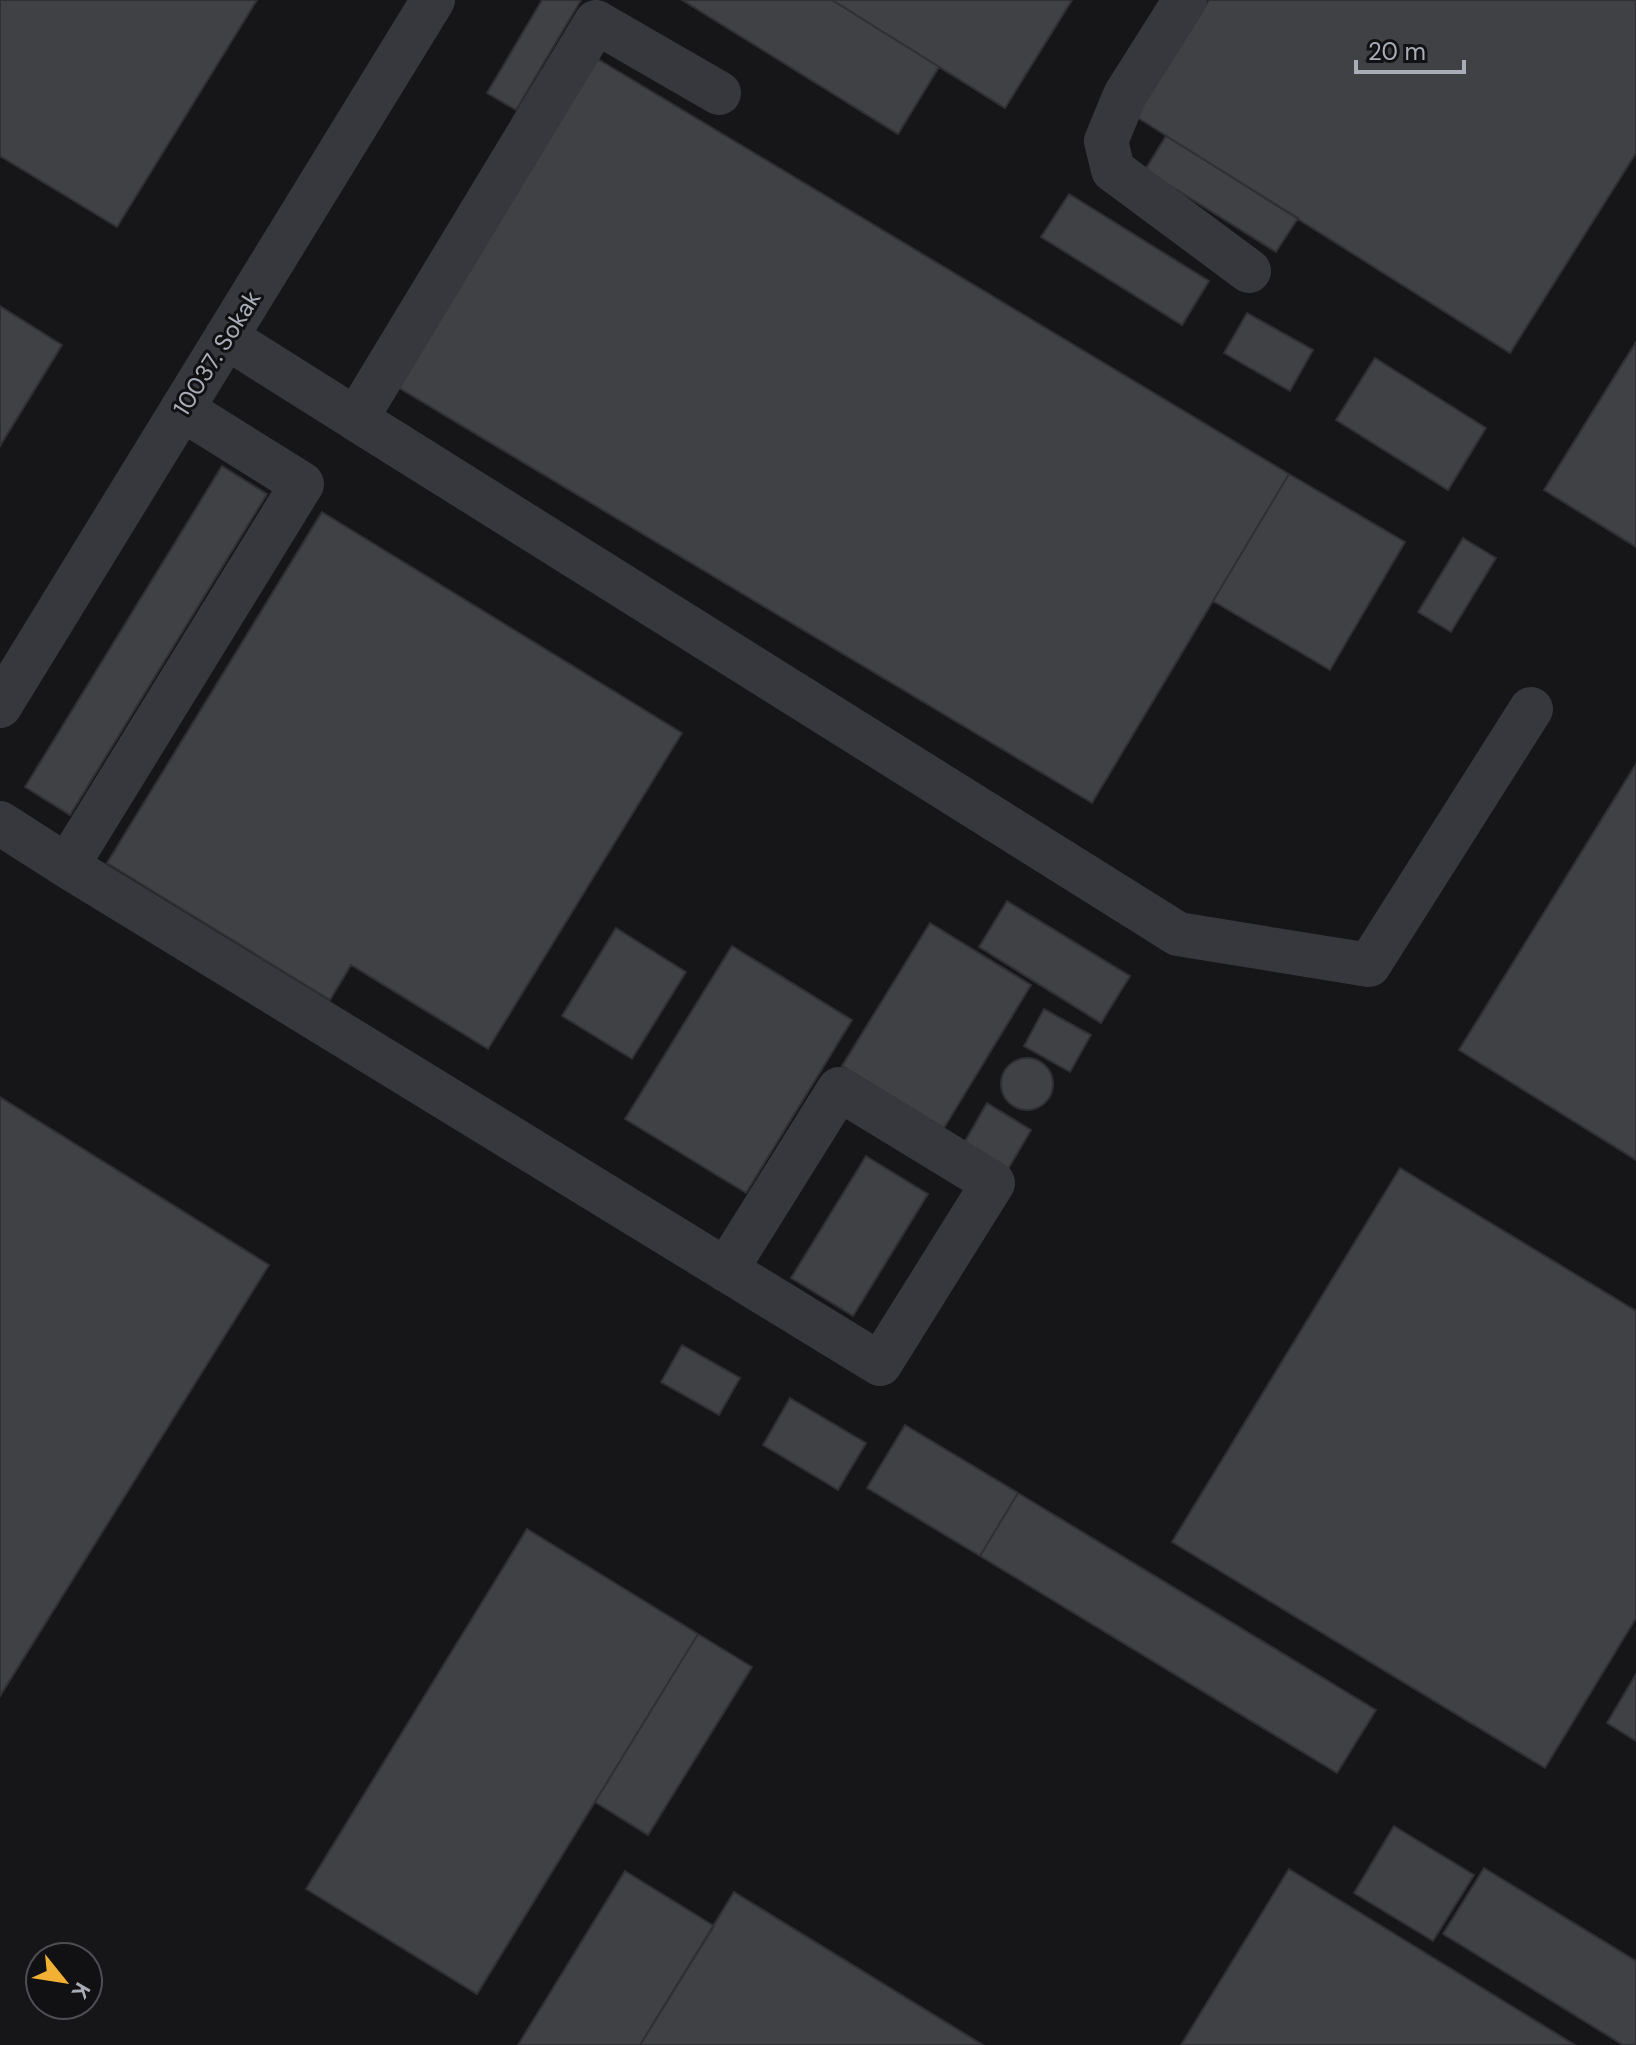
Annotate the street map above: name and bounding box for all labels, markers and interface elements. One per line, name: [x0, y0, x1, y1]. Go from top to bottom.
scale bar: [1356, 24, 1464, 74]
text: 20 m: [1368, 36, 1426, 67]
street label: 10037. Sokak: [166, 284, 267, 421]
north arrow: [24, 1941, 104, 2021]
text: K: [65, 1977, 97, 2004]

